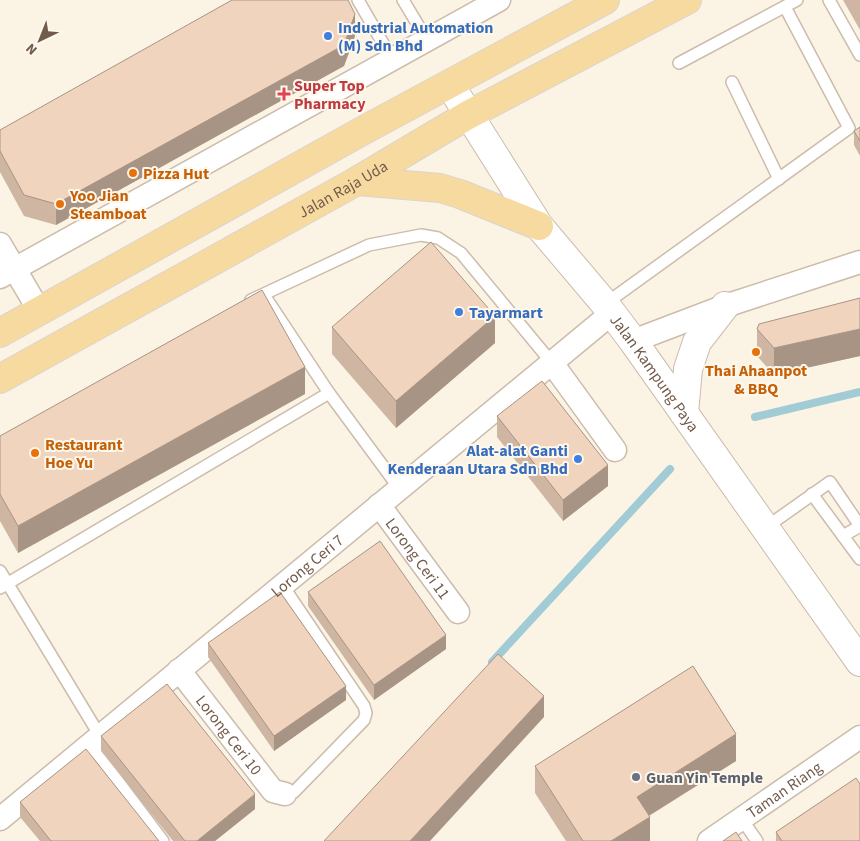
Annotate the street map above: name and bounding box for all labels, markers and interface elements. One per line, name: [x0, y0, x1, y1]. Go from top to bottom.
north arrow: [15, 15, 65, 65]
place label: Industrial Automation (M) Sdn Bhd: [338, 17, 494, 57]
marker: Industrial Automation (M) Sdn Bhd: [322, 30, 334, 42]
text: N: [22, 38, 42, 59]
place label: Super Top Pharmacy: [294, 75, 366, 115]
marker: Super Top Pharmacy: [278, 88, 290, 100]
street label: Jalan Raja Uda: [294, 155, 392, 224]
place label: Pizza Hut: [143, 163, 209, 185]
marker: Pizza Hut: [127, 167, 139, 179]
place label: Yoo Jian Steamboat: [69, 185, 147, 225]
marker: Yoo Jian Steamboat: [54, 198, 66, 210]
place label: Tayarmart: [469, 302, 543, 324]
marker: Tayarmart: [453, 306, 465, 318]
street label: Jalan Kampung Paya: [605, 310, 704, 437]
marker: Thai Ahaanpot & BBQ: [750, 346, 762, 358]
place label: Thai Ahaanpot & BBQ: [705, 360, 807, 400]
place label: Restaurant Hoe Yu: [45, 434, 123, 474]
place label: Alat-alat Ganti Kenderaan Utara Sdn Bhd: [388, 440, 568, 480]
marker: Restaurant Hoe Yu: [29, 447, 41, 459]
marker: Alat-alat Ganti Kenderaan Utara Sdn Bhd: [572, 453, 584, 465]
street label: Lorong Ceri 11: [380, 513, 455, 604]
street label: Lorong Ceri 7: [266, 530, 348, 603]
street label: Lorong Ceri 10: [190, 691, 267, 780]
street label: Taman Riang: [743, 757, 826, 824]
place label: Guan Yin Temple: [646, 767, 763, 789]
marker: Guan Yin Temple: [630, 771, 642, 783]

